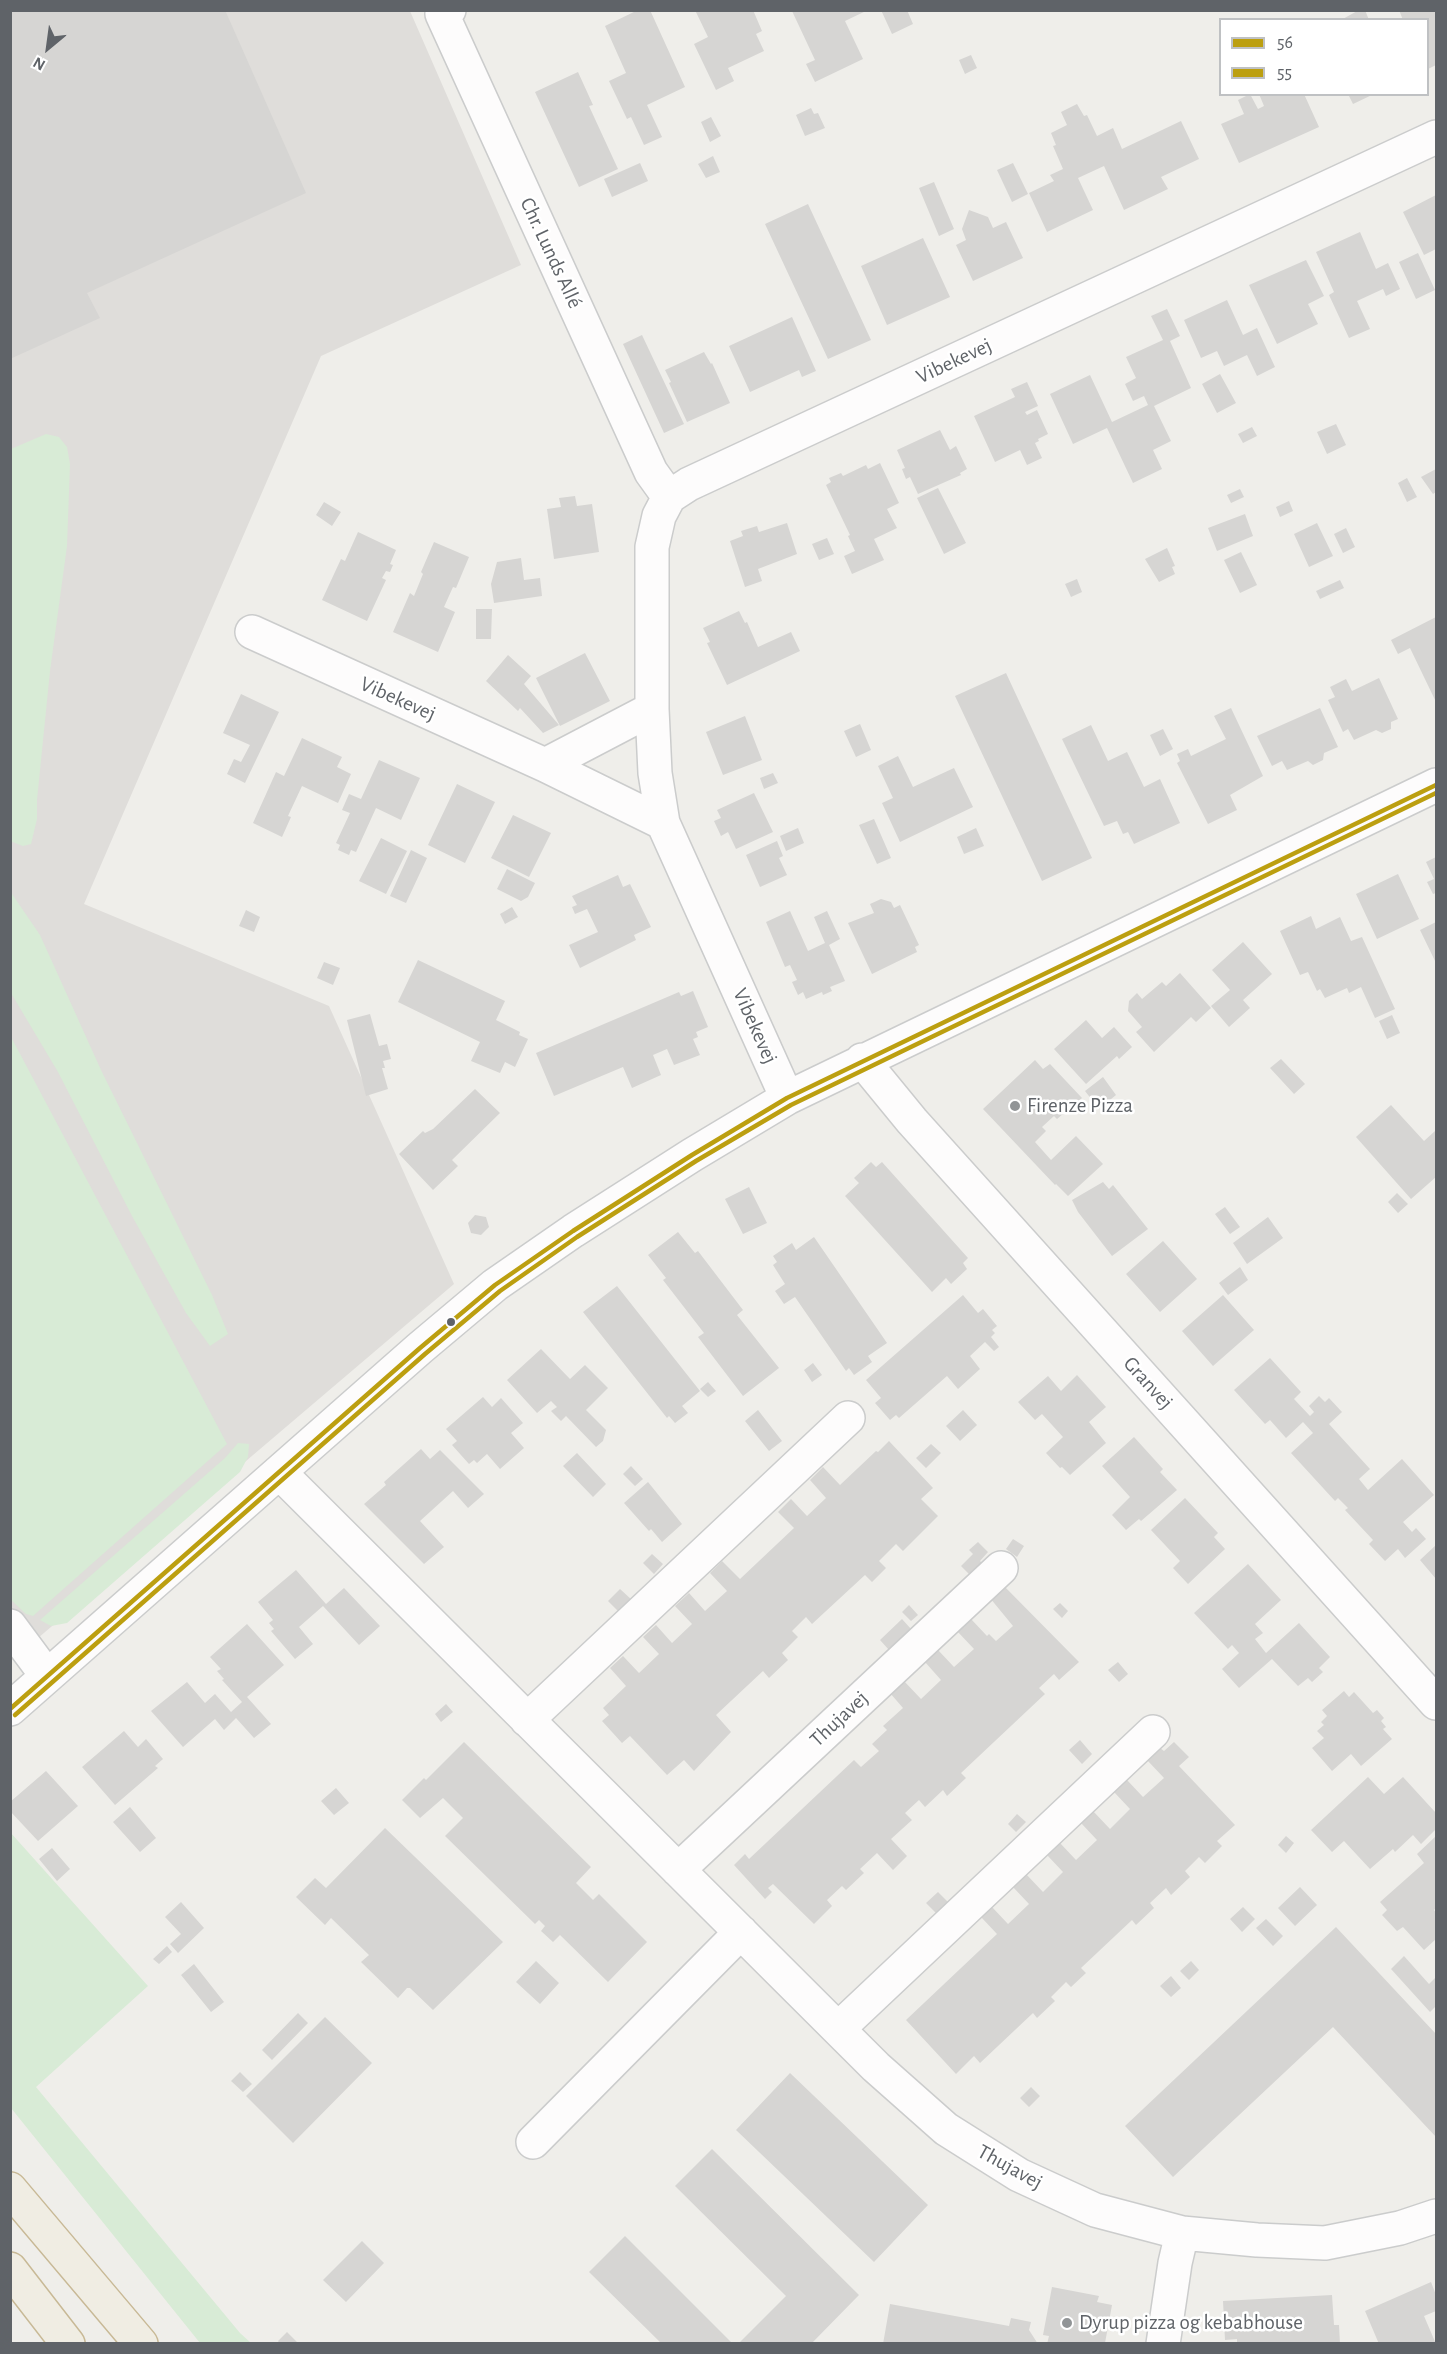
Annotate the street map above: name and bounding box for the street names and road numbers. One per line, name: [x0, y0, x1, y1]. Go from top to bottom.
street label: Chr. Lunds Allé: [514, 194, 588, 312]
street label: Vibekevej: [912, 333, 996, 389]
street label: Vibekevej: [356, 671, 440, 727]
street label: Vibekevej: [727, 984, 783, 1068]
street label: Granvej: [1118, 1351, 1178, 1415]
street label: Thujavej: [805, 1686, 873, 1752]
street label: Thujavej: [973, 2139, 1047, 2195]

